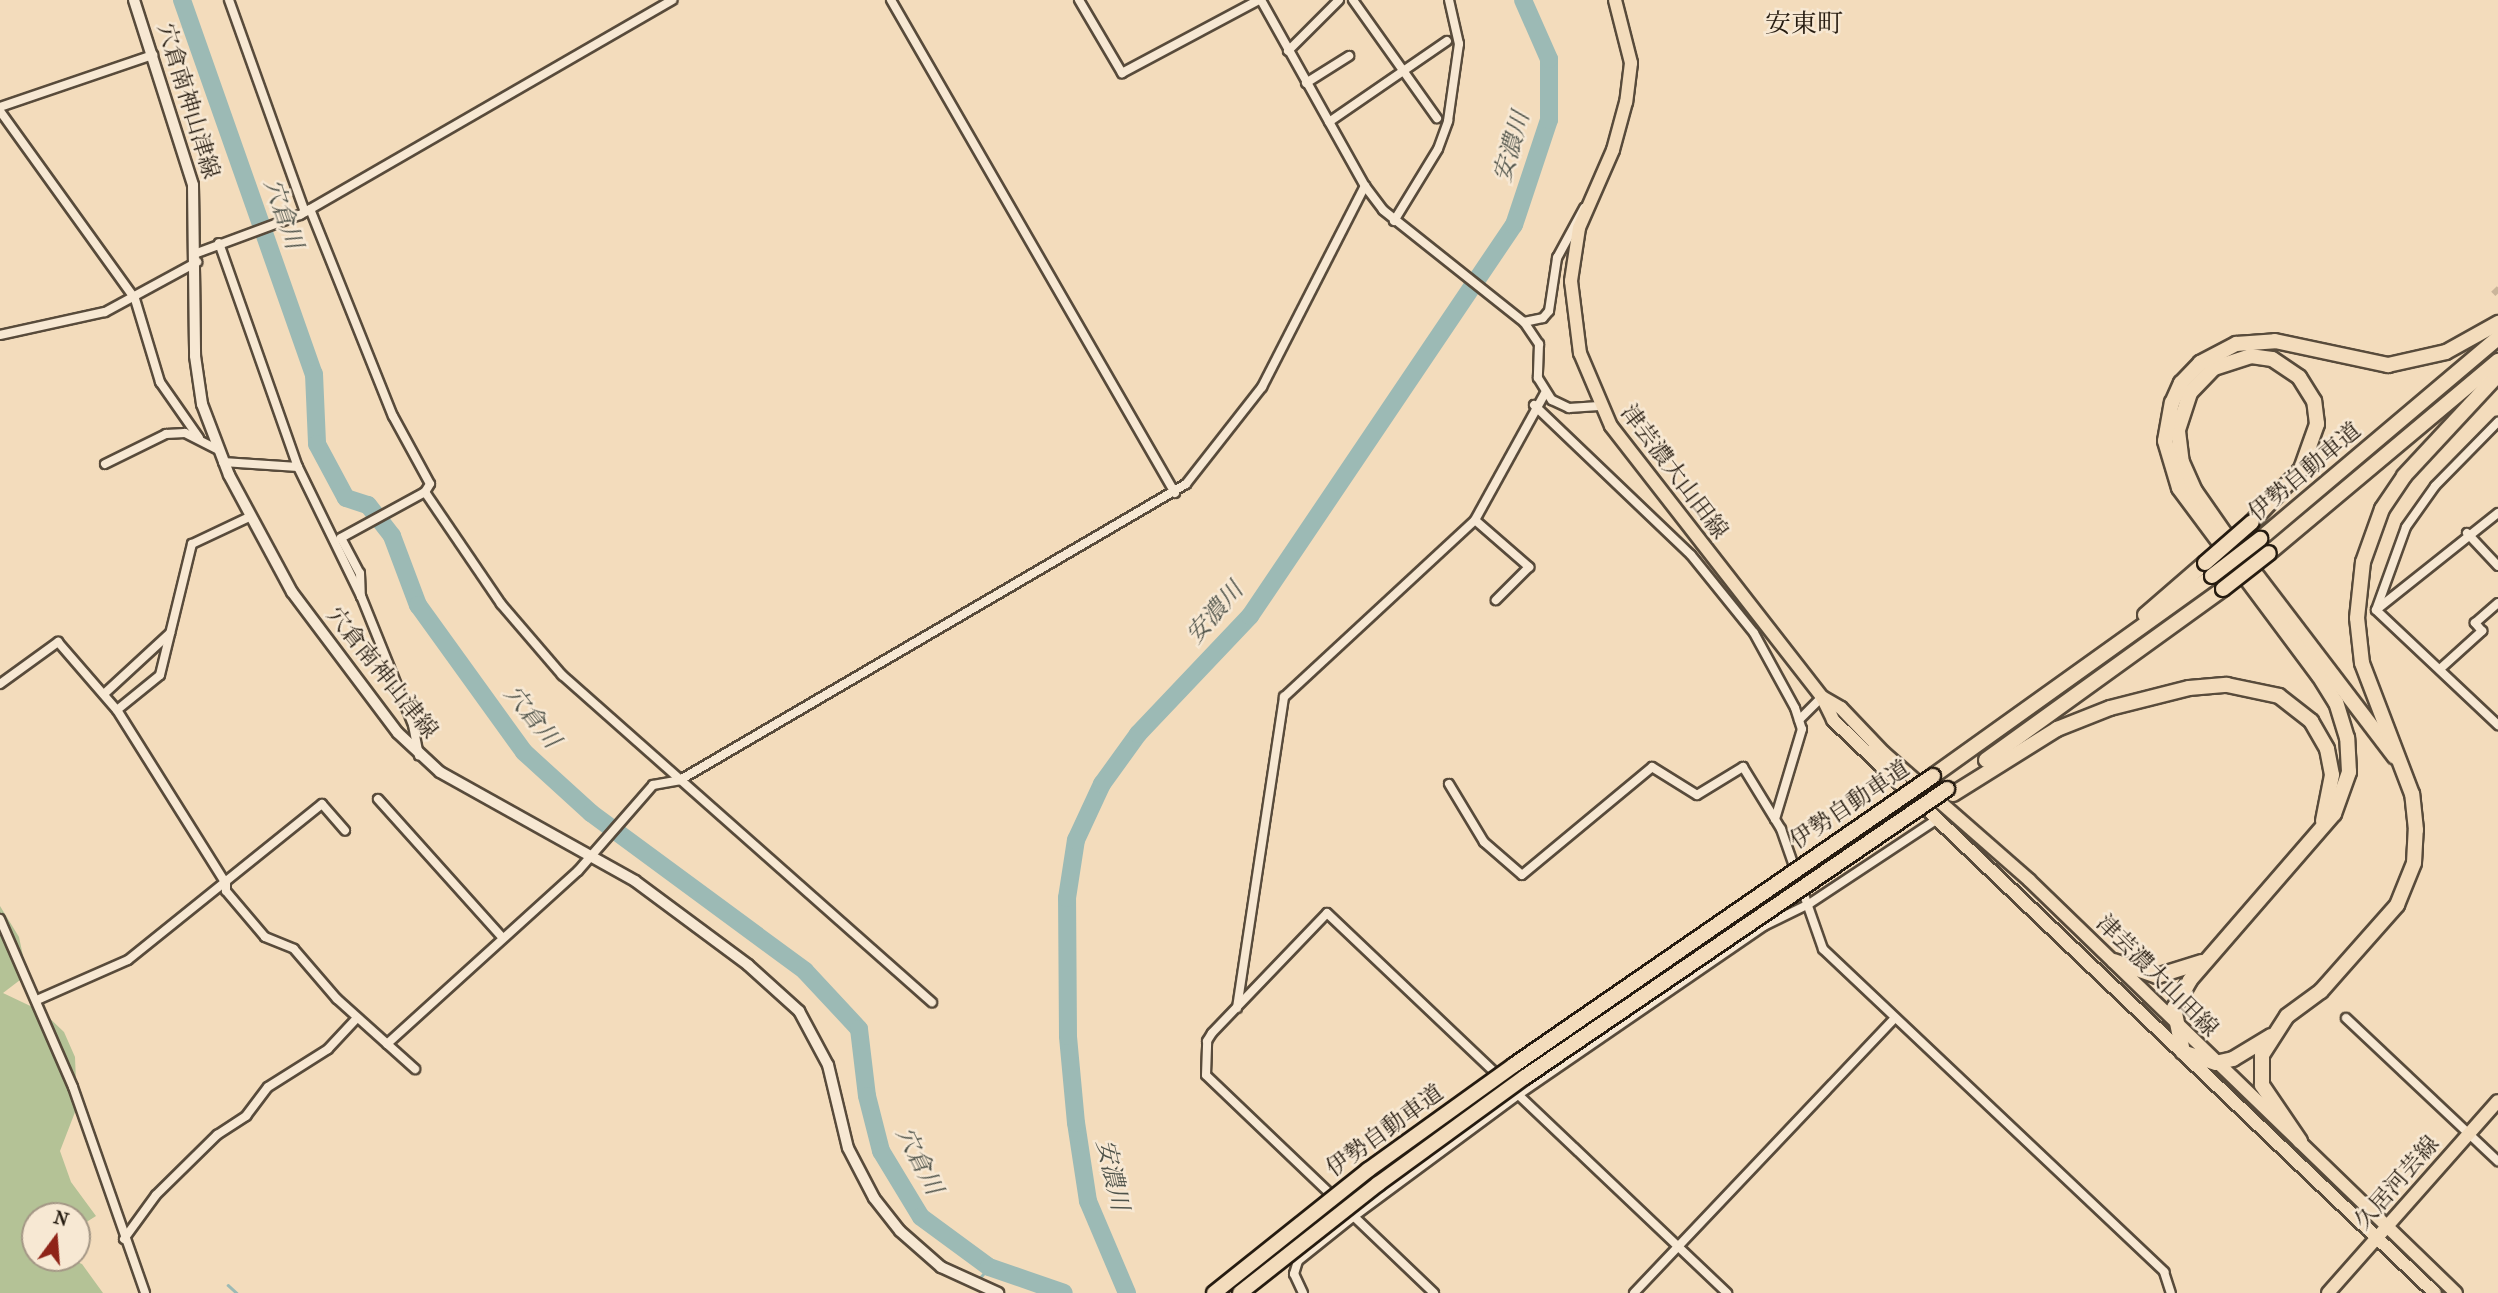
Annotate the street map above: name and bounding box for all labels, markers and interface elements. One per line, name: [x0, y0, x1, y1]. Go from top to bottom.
district label: 安東町: [1765, 8, 1843, 40]
street label: 穴倉南神山津線: [151, 20, 225, 182]
water label: 安濃川: [1488, 108, 1536, 186]
water label: 穴倉川: [258, 175, 308, 253]
street label: 津芸濃大山田線: [1615, 399, 1733, 545]
street label: 伊勢自動車道: [2243, 417, 2367, 527]
water label: 安濃川: [1181, 576, 1249, 650]
street label: 穴倉南神山津線: [321, 602, 443, 744]
water label: 穴倉川: [498, 680, 566, 754]
street label: 伊勢自動車道: [1785, 755, 1915, 855]
street label: 津芸濃大山田線: [2090, 909, 2224, 1043]
street label: 伊勢自動車道: [1321, 1079, 1449, 1183]
water label: 穴倉川: [890, 1122, 948, 1200]
street label: 久居河芸線: [2349, 1131, 2445, 1235]
water label: 安濃川: [1090, 1137, 1134, 1213]
north arrow: [21, 1202, 91, 1272]
text: N: [51, 1206, 71, 1231]

